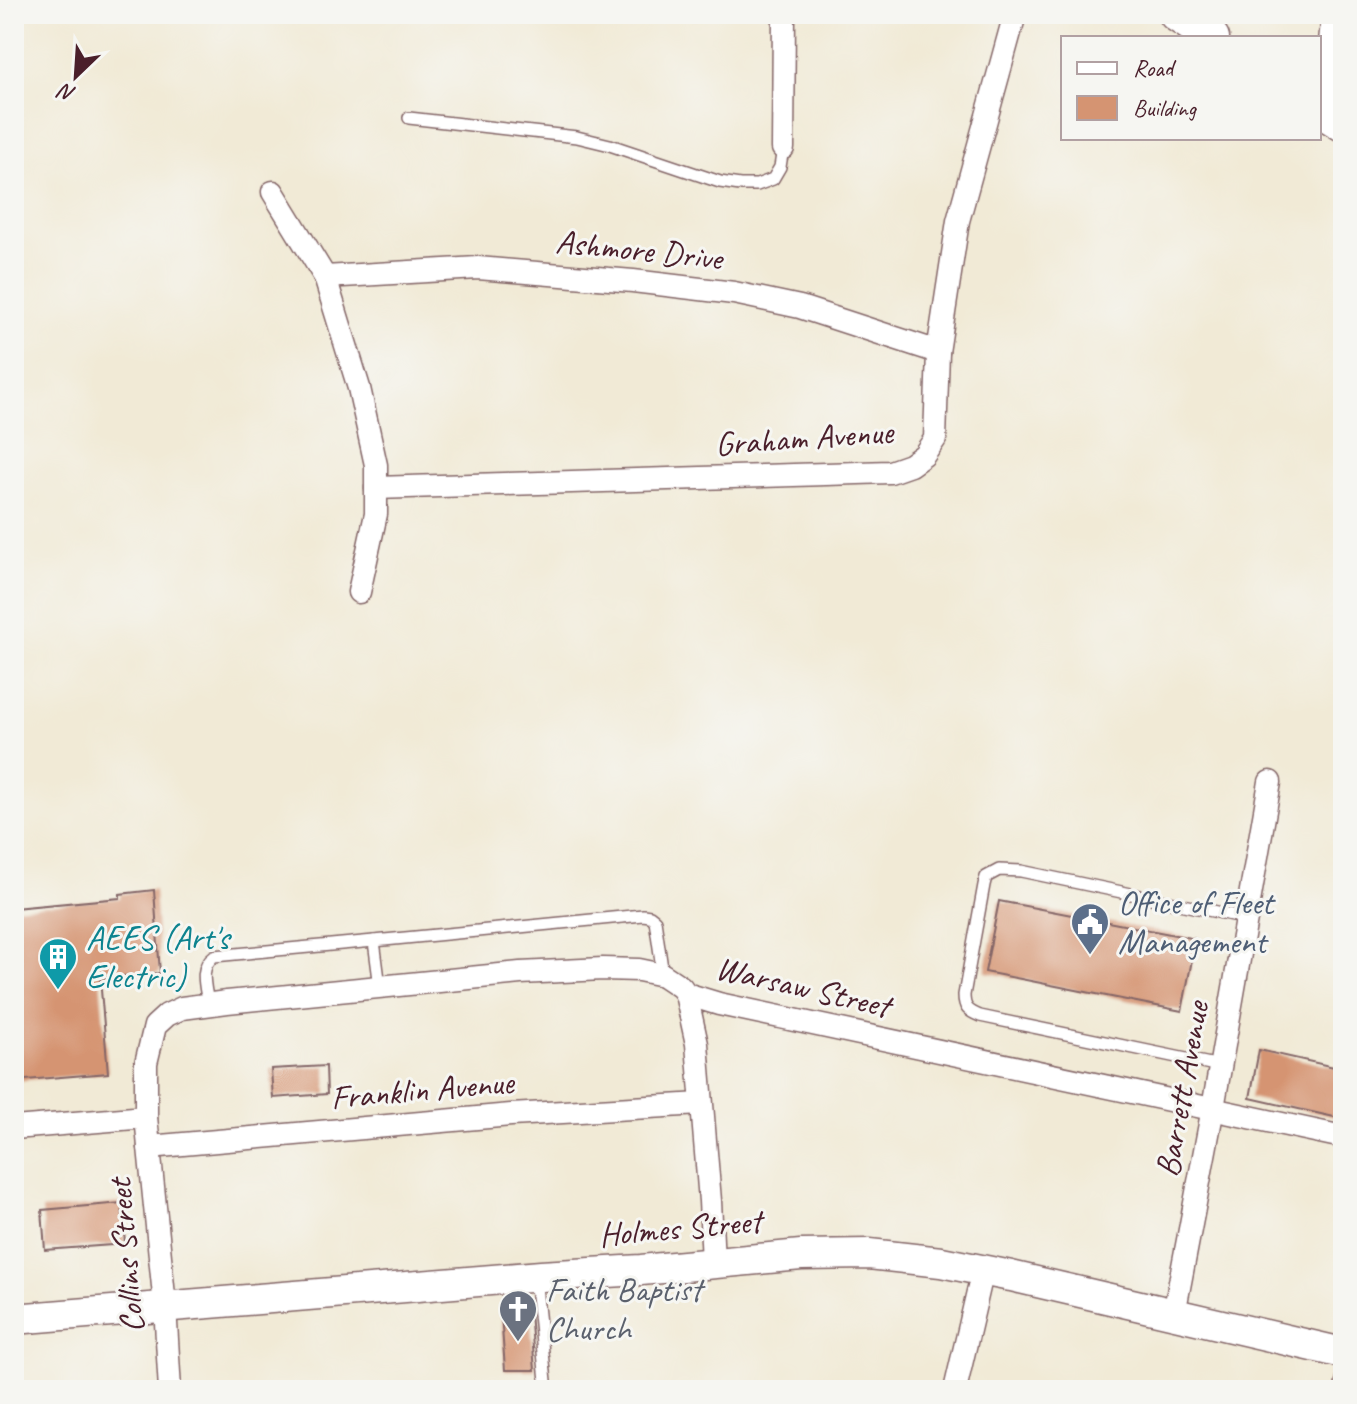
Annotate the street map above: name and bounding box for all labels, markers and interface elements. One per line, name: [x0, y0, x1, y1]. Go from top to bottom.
north arrow: [36, 36, 116, 116]
legend: [1061, 36, 1321, 140]
text: Road: [1133, 53, 1177, 83]
text: N: [53, 76, 80, 109]
text: Building: [1133, 93, 1198, 123]
street label: Ashmore Drive: [554, 219, 727, 280]
street label: Graham Avenue: [714, 410, 896, 465]
place label: Office of Fleet Management: [1118, 881, 1277, 963]
public building icon: Office of Fleet Management: [1069, 901, 1111, 956]
place label: AEES (Art's Electric): [86, 916, 232, 998]
building icon: AEES (Art's Electric): [37, 936, 79, 991]
street label: Warsaw Street: [712, 946, 898, 1028]
street label: Barrett Avenue: [1145, 996, 1218, 1180]
street label: Franklin Avenue: [329, 1060, 517, 1119]
street label: Collins Street: [97, 1173, 154, 1335]
street label: Holmes Street: [597, 1199, 768, 1256]
place label: Faith Baptist Church: [546, 1268, 706, 1350]
church icon: Faith Baptist Church: [497, 1288, 539, 1343]

